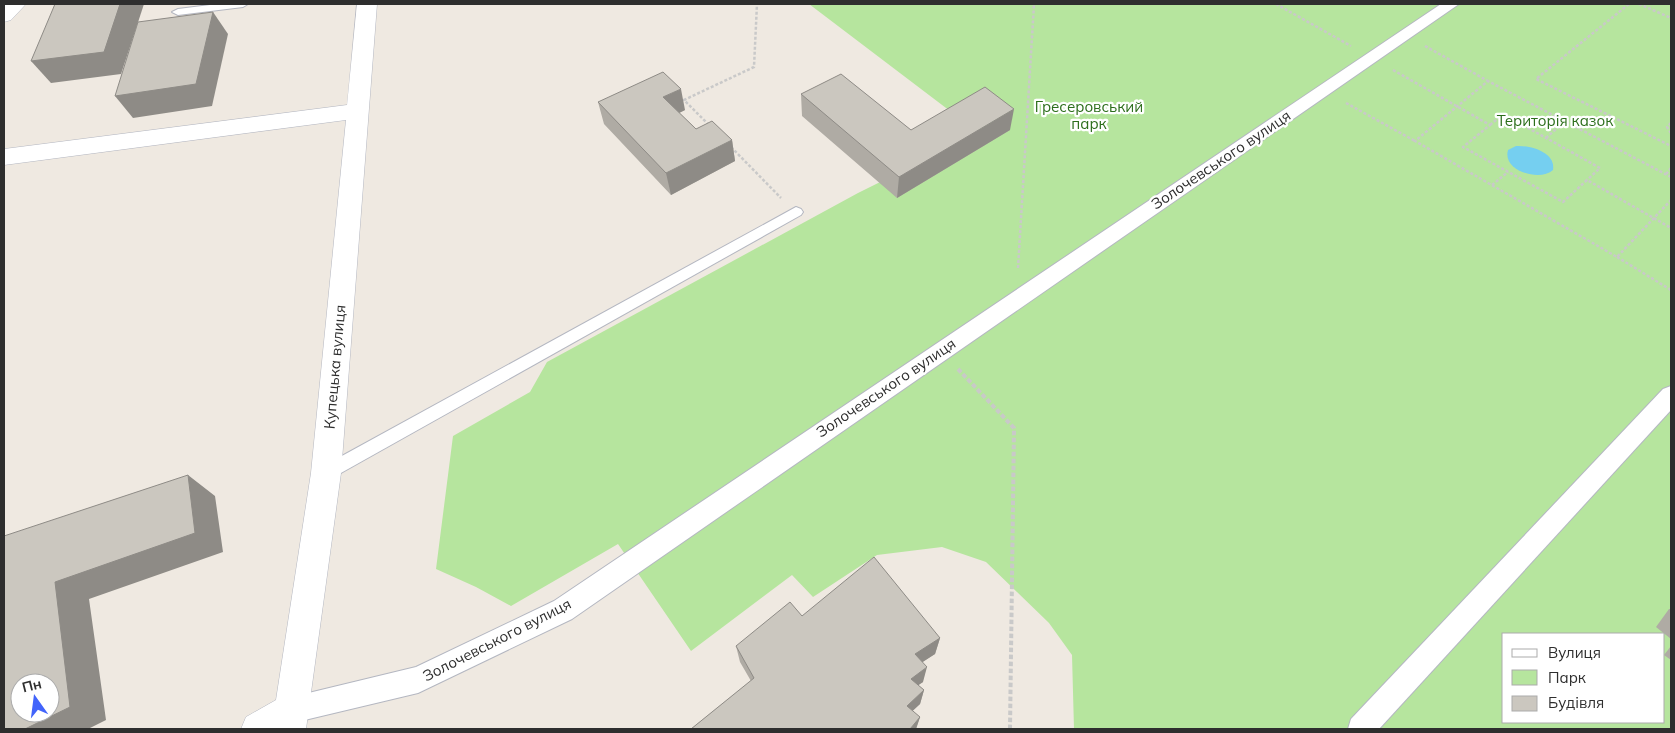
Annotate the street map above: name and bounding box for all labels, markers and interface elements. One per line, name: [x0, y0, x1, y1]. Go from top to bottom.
park label: Гресеровський парк: [1035, 97, 1143, 133]
street label: Золочевського вулиця: [1147, 106, 1294, 213]
park label: Територія казок: [1497, 111, 1614, 130]
street label: Купецька вулиця: [320, 304, 349, 430]
street label: Золочевського вулиця: [812, 334, 959, 441]
street label: Золочевського вулиця: [419, 594, 574, 685]
legend: [1502, 633, 1665, 723]
text: Вулиця: [1548, 643, 1601, 662]
text: Парк: [1548, 668, 1587, 687]
north arrow: [10, 673, 60, 723]
text: Пн: [20, 674, 43, 696]
text: Будівля: [1548, 693, 1604, 712]

